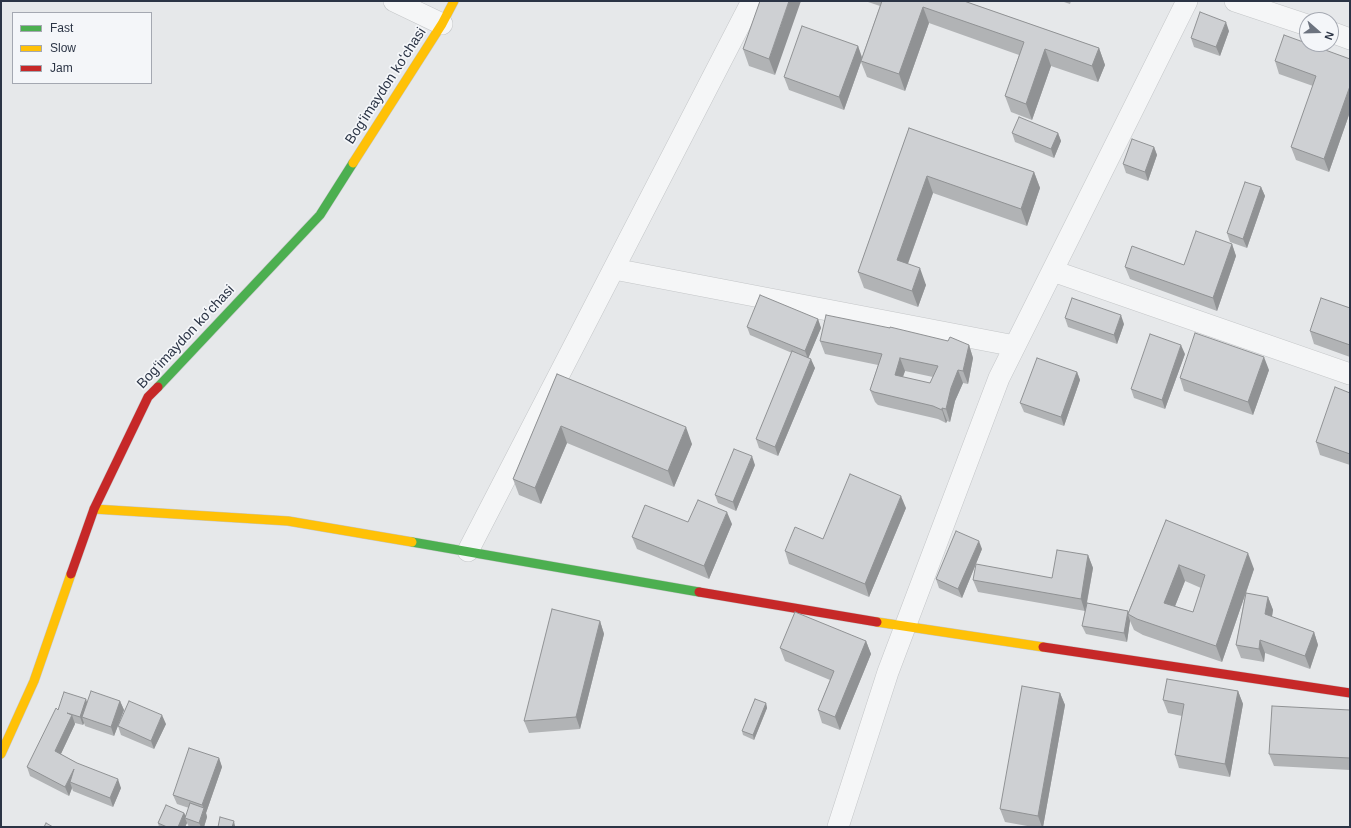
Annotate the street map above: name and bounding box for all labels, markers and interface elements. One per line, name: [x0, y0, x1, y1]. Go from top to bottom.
legend: [12, 12, 152, 84]
north arrow: [1299, 12, 1339, 52]
text: Fast: [50, 21, 73, 35]
street label: Bogʻimaydon koʻchasi: [342, 25, 430, 147]
text: N: [1322, 30, 1336, 42]
text: Slow: [50, 41, 76, 55]
text: Jam: [50, 61, 73, 75]
street label: Bogʻimaydon koʻchasi: [134, 282, 238, 392]

